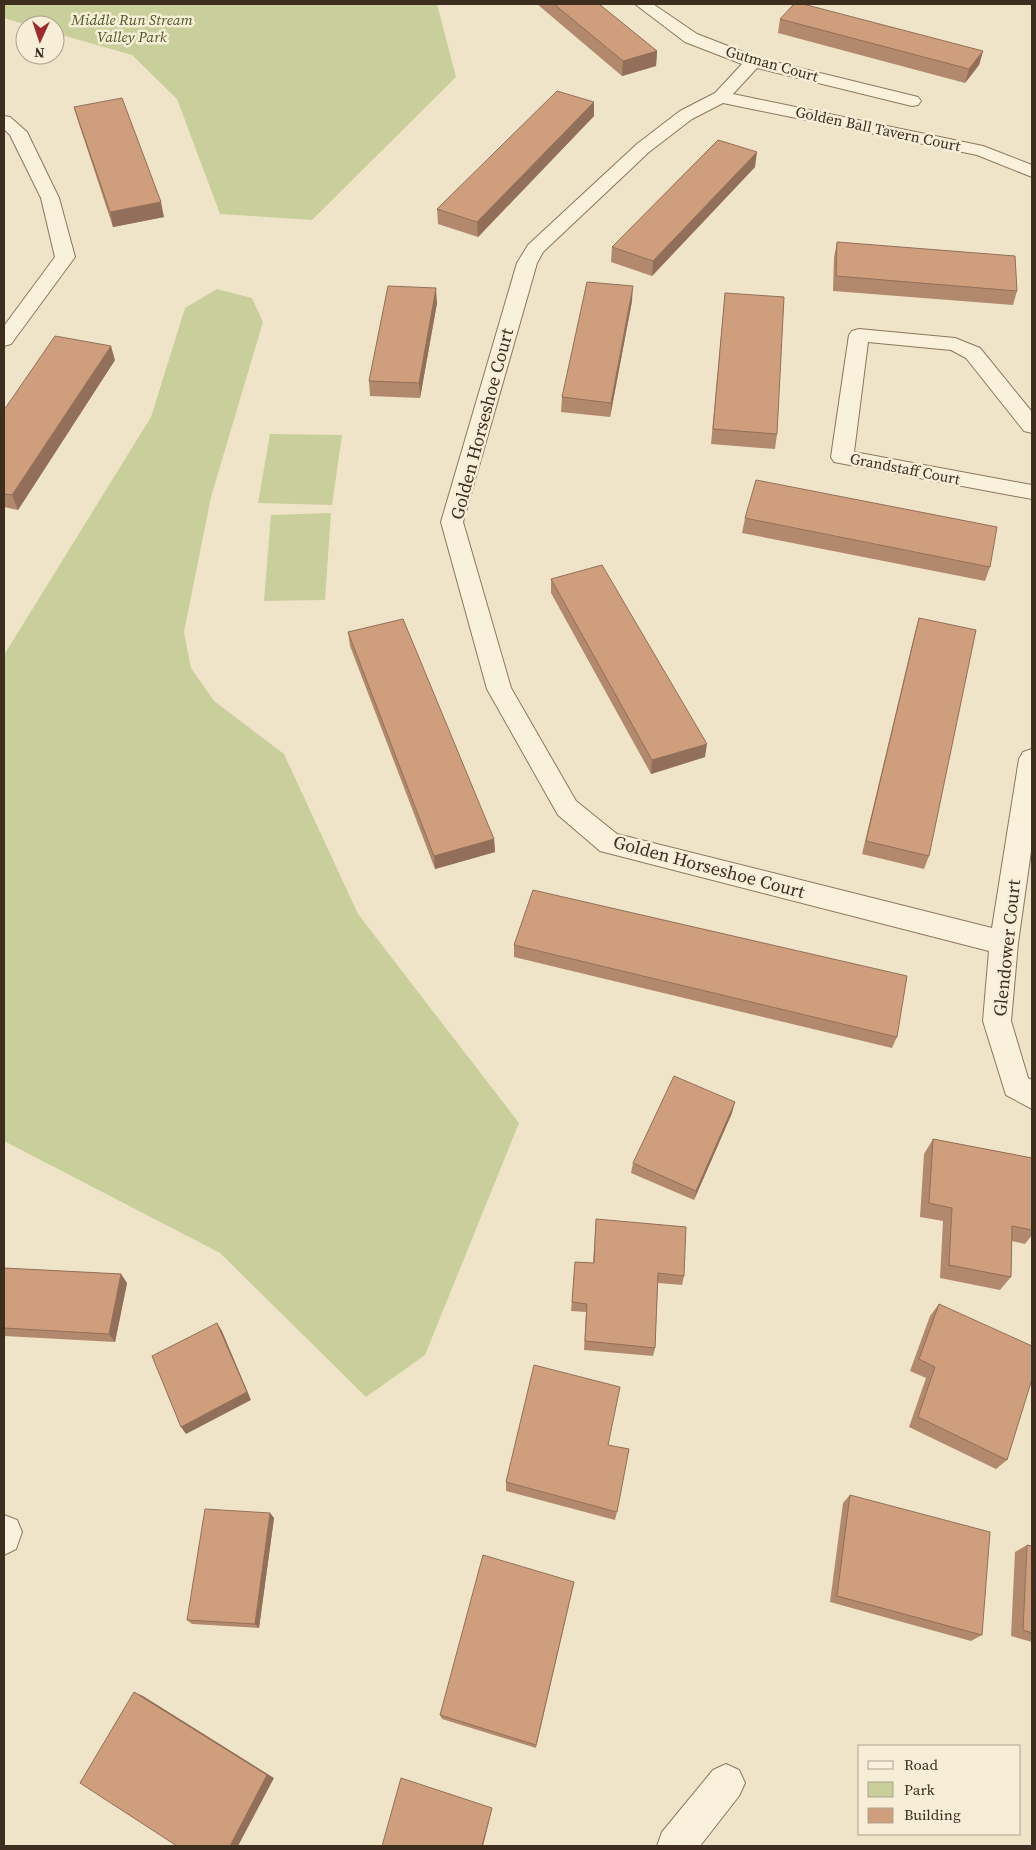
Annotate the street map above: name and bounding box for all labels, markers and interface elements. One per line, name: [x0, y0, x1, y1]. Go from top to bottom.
park label: Middle Run Stream Valley Park: [70, 9, 194, 47]
north arrow: [15, 15, 65, 65]
street label: Gutman Court: [723, 40, 821, 87]
text: N: [34, 43, 45, 63]
street label: Golden Ball Tavern Court: [794, 101, 963, 156]
street label: Golden Horseshoe Court: [444, 325, 519, 522]
street label: Grandstaff Court: [848, 448, 962, 490]
street label: Golden Horseshoe Court: [611, 829, 808, 904]
street label: Glendower Court: [987, 878, 1026, 1018]
legend: [858, 1745, 1021, 1835]
text: Road: [904, 1754, 938, 1775]
text: Park: [904, 1779, 936, 1800]
text: Building: [904, 1804, 961, 1825]

